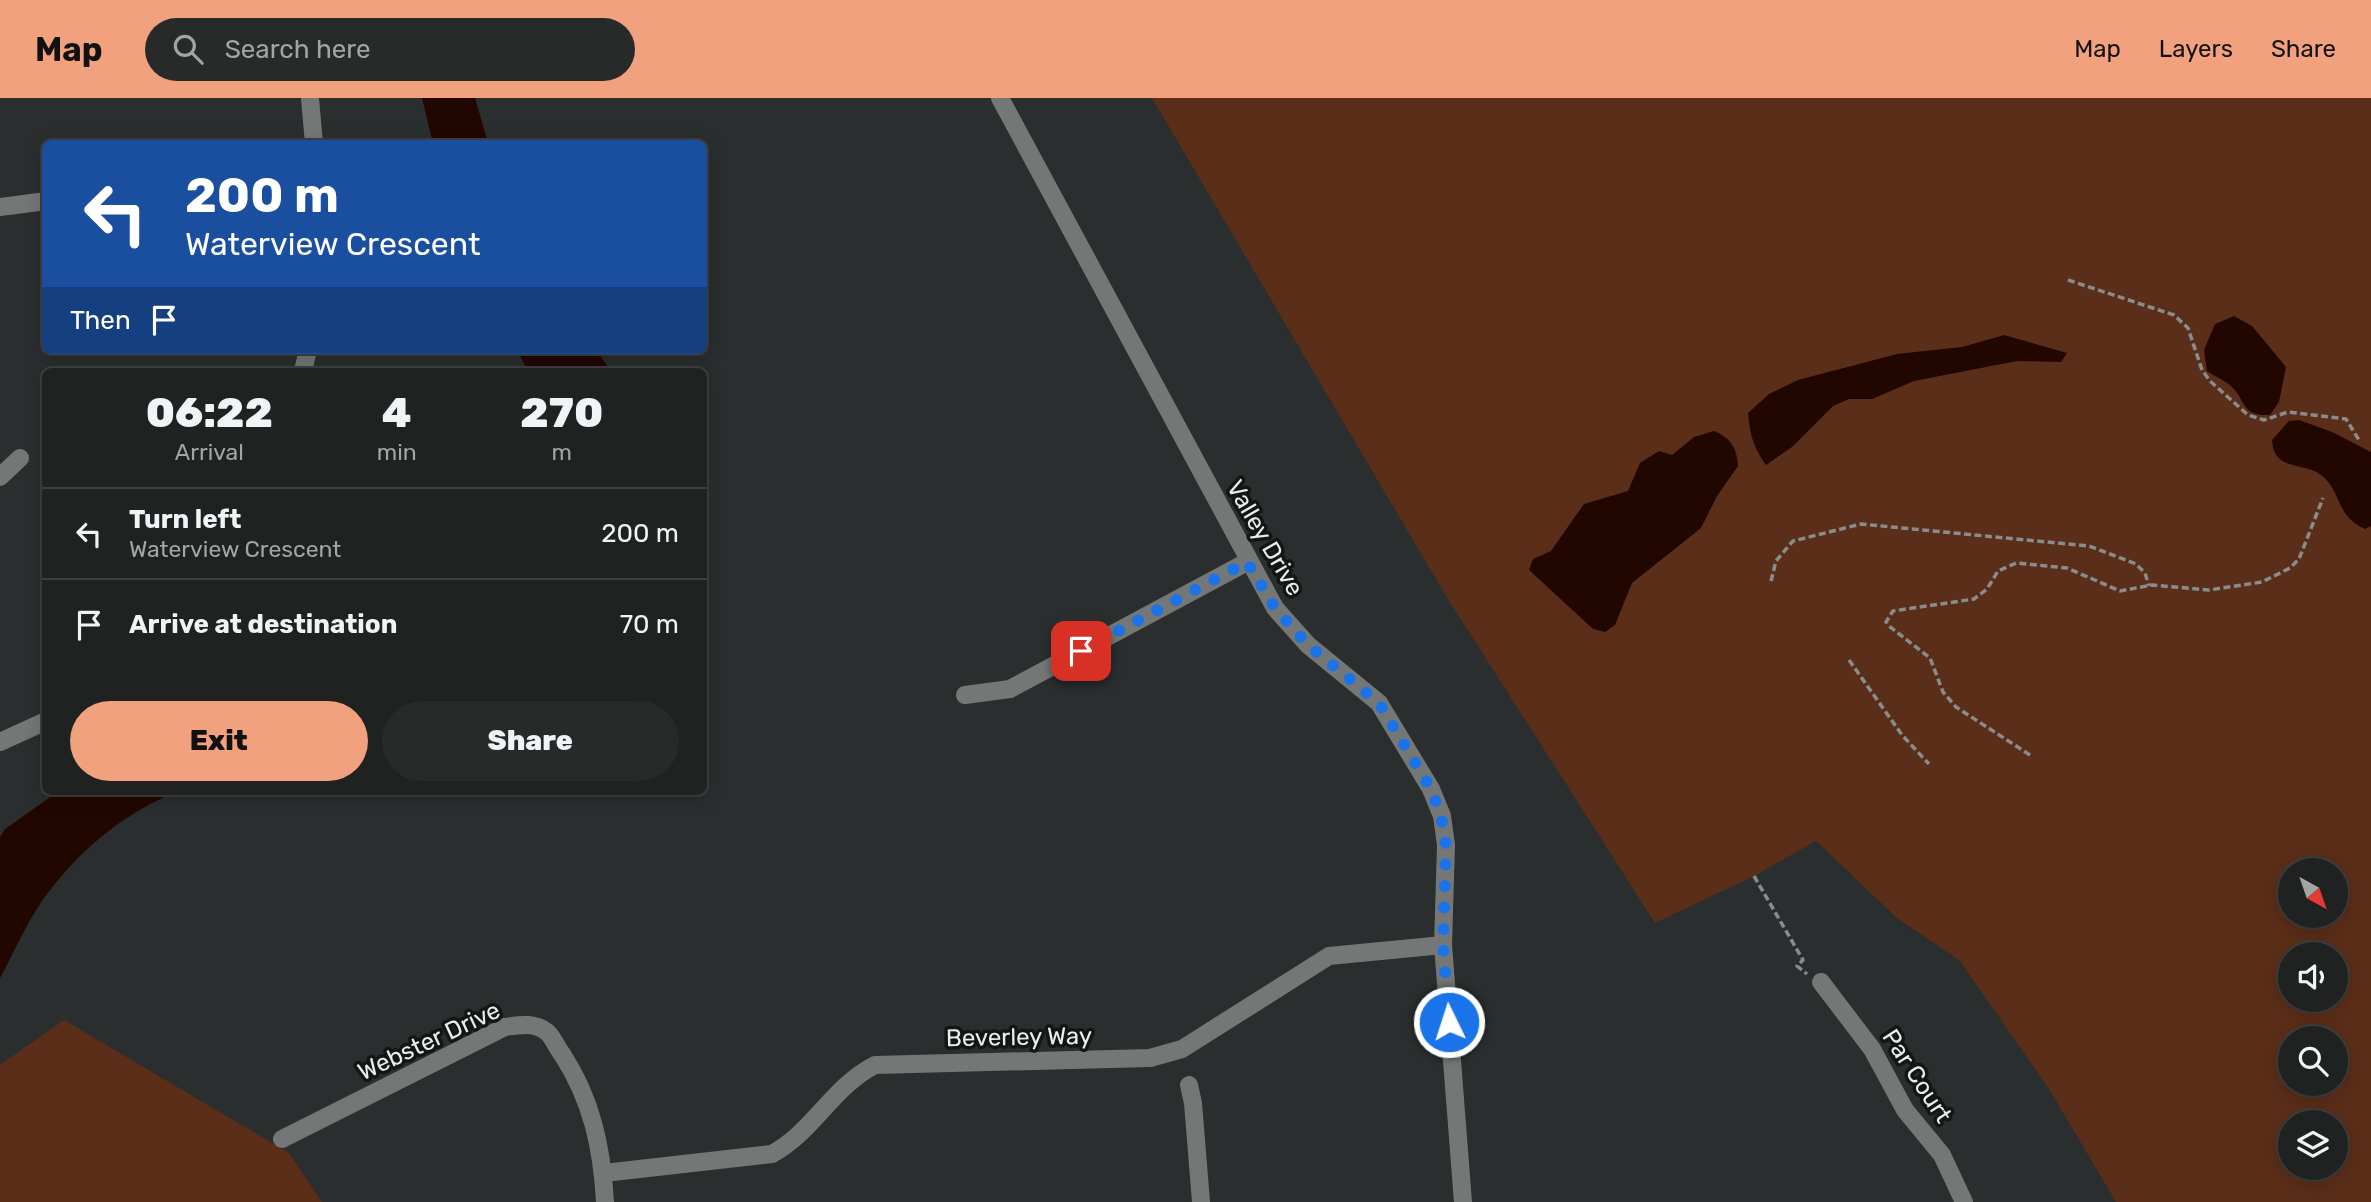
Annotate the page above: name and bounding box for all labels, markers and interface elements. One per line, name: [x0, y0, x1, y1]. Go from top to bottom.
search box: [145, 18, 635, 81]
text: Map: [35, 30, 103, 69]
icon: search: [169, 30, 207, 68]
text: Search here: [225, 34, 370, 65]
text: Map: [2074, 35, 2121, 63]
text: Layers: [2159, 35, 2233, 63]
text: Share: [2271, 35, 2336, 63]
text: 200 m: [185, 166, 339, 224]
icon: left: [70, 168, 161, 259]
text: Waterview Crescent: [185, 225, 480, 263]
icon: arrive: [145, 301, 183, 339]
text: Then: [70, 305, 131, 336]
text: 06:22: [146, 388, 273, 438]
text: 4: [382, 388, 412, 438]
text: 270: [520, 388, 603, 438]
text: Arrival: [175, 438, 244, 466]
text: min: [377, 438, 417, 466]
text: m: [552, 438, 572, 466]
street label: Valley Drive: [1221, 475, 1309, 601]
text: Turn left: [129, 504, 241, 535]
icon: left: [70, 515, 108, 553]
text: 200 m: [601, 518, 679, 549]
text: Waterview Crescent: [129, 535, 341, 563]
icon: arrive: [70, 606, 108, 644]
text: Arrive at destination: [129, 609, 397, 640]
text: 70 m: [620, 609, 679, 640]
pin: [1051, 621, 1111, 681]
icon: arrive: [1062, 632, 1100, 670]
button: Exit: [70, 701, 368, 781]
button: Share: [382, 701, 679, 781]
north arrow: [2278, 858, 2348, 928]
map controls: [2278, 858, 2348, 1180]
button: sound: [2278, 942, 2348, 1012]
position arrow: [1412, 985, 1486, 1059]
street label: Webster Drive: [353, 996, 505, 1086]
street label: Beverley Way: [946, 1022, 1092, 1052]
street label: Par Court: [1877, 1024, 1957, 1128]
button: search: [2278, 1026, 2348, 1096]
button: layers: [2278, 1110, 2348, 1180]

